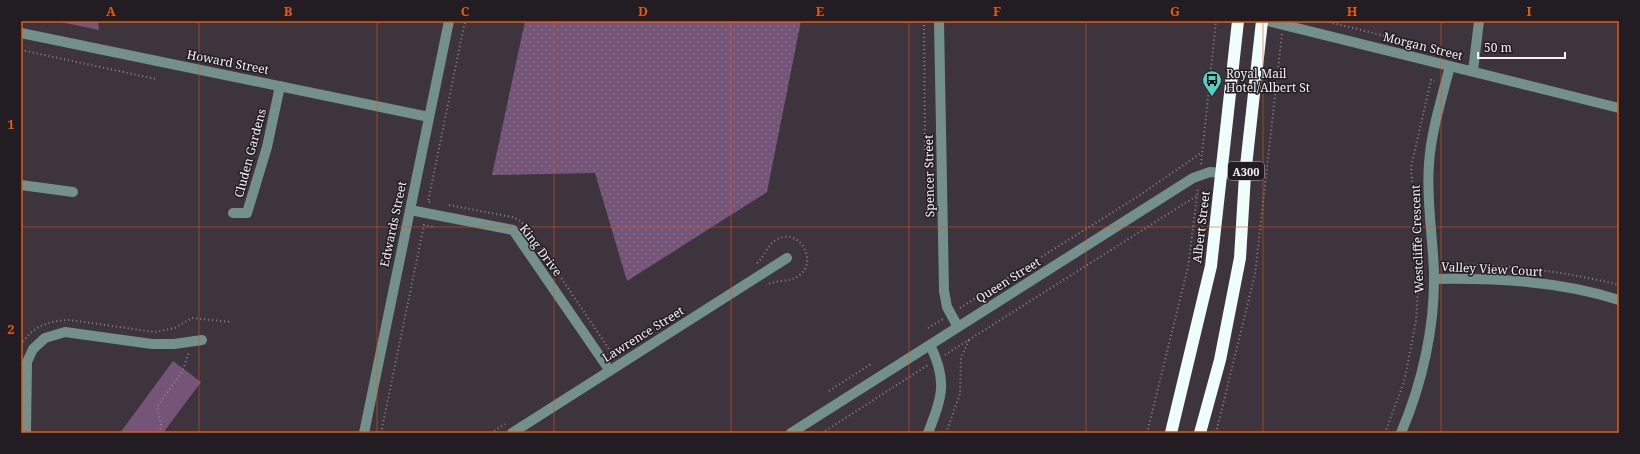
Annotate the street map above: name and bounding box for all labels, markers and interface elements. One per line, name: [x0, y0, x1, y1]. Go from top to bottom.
text: A: [106, 2, 116, 20]
text: B: [284, 2, 293, 20]
text: C: [461, 2, 470, 20]
text: D: [638, 2, 648, 20]
text: E: [816, 2, 825, 20]
text: F: [993, 2, 1001, 20]
text: G: [1170, 2, 1180, 20]
text: H: [1347, 2, 1358, 20]
text: I: [1526, 2, 1532, 20]
street label: Morgan Street: [1381, 28, 1465, 64]
scale bar: [1478, 34, 1565, 60]
text: 50 m: [1484, 39, 1512, 56]
street label: Howard Street: [186, 46, 270, 78]
place label: Royal Mail Hotel/Albert St: [1226, 65, 1310, 96]
bus stop icon: Royal Mail Hotel/Albert St: [1201, 69, 1223, 97]
street label: Cluden Gardens: [230, 107, 270, 199]
text: 1: [7, 115, 15, 133]
street label: Spencer Street: [920, 135, 938, 217]
road number: A300: [1228, 162, 1264, 180]
street label: Edwards Street: [376, 180, 410, 268]
street label: Westcliffe Crescent: [1407, 184, 1427, 294]
street label: Albert Street: [1188, 190, 1214, 264]
street label: King Drive: [516, 220, 566, 280]
street label: Queen Street: [972, 253, 1044, 307]
street label: Valley View Court: [1441, 258, 1543, 280]
street label: Lawrence Street: [599, 302, 687, 366]
text: 2: [7, 320, 15, 338]

